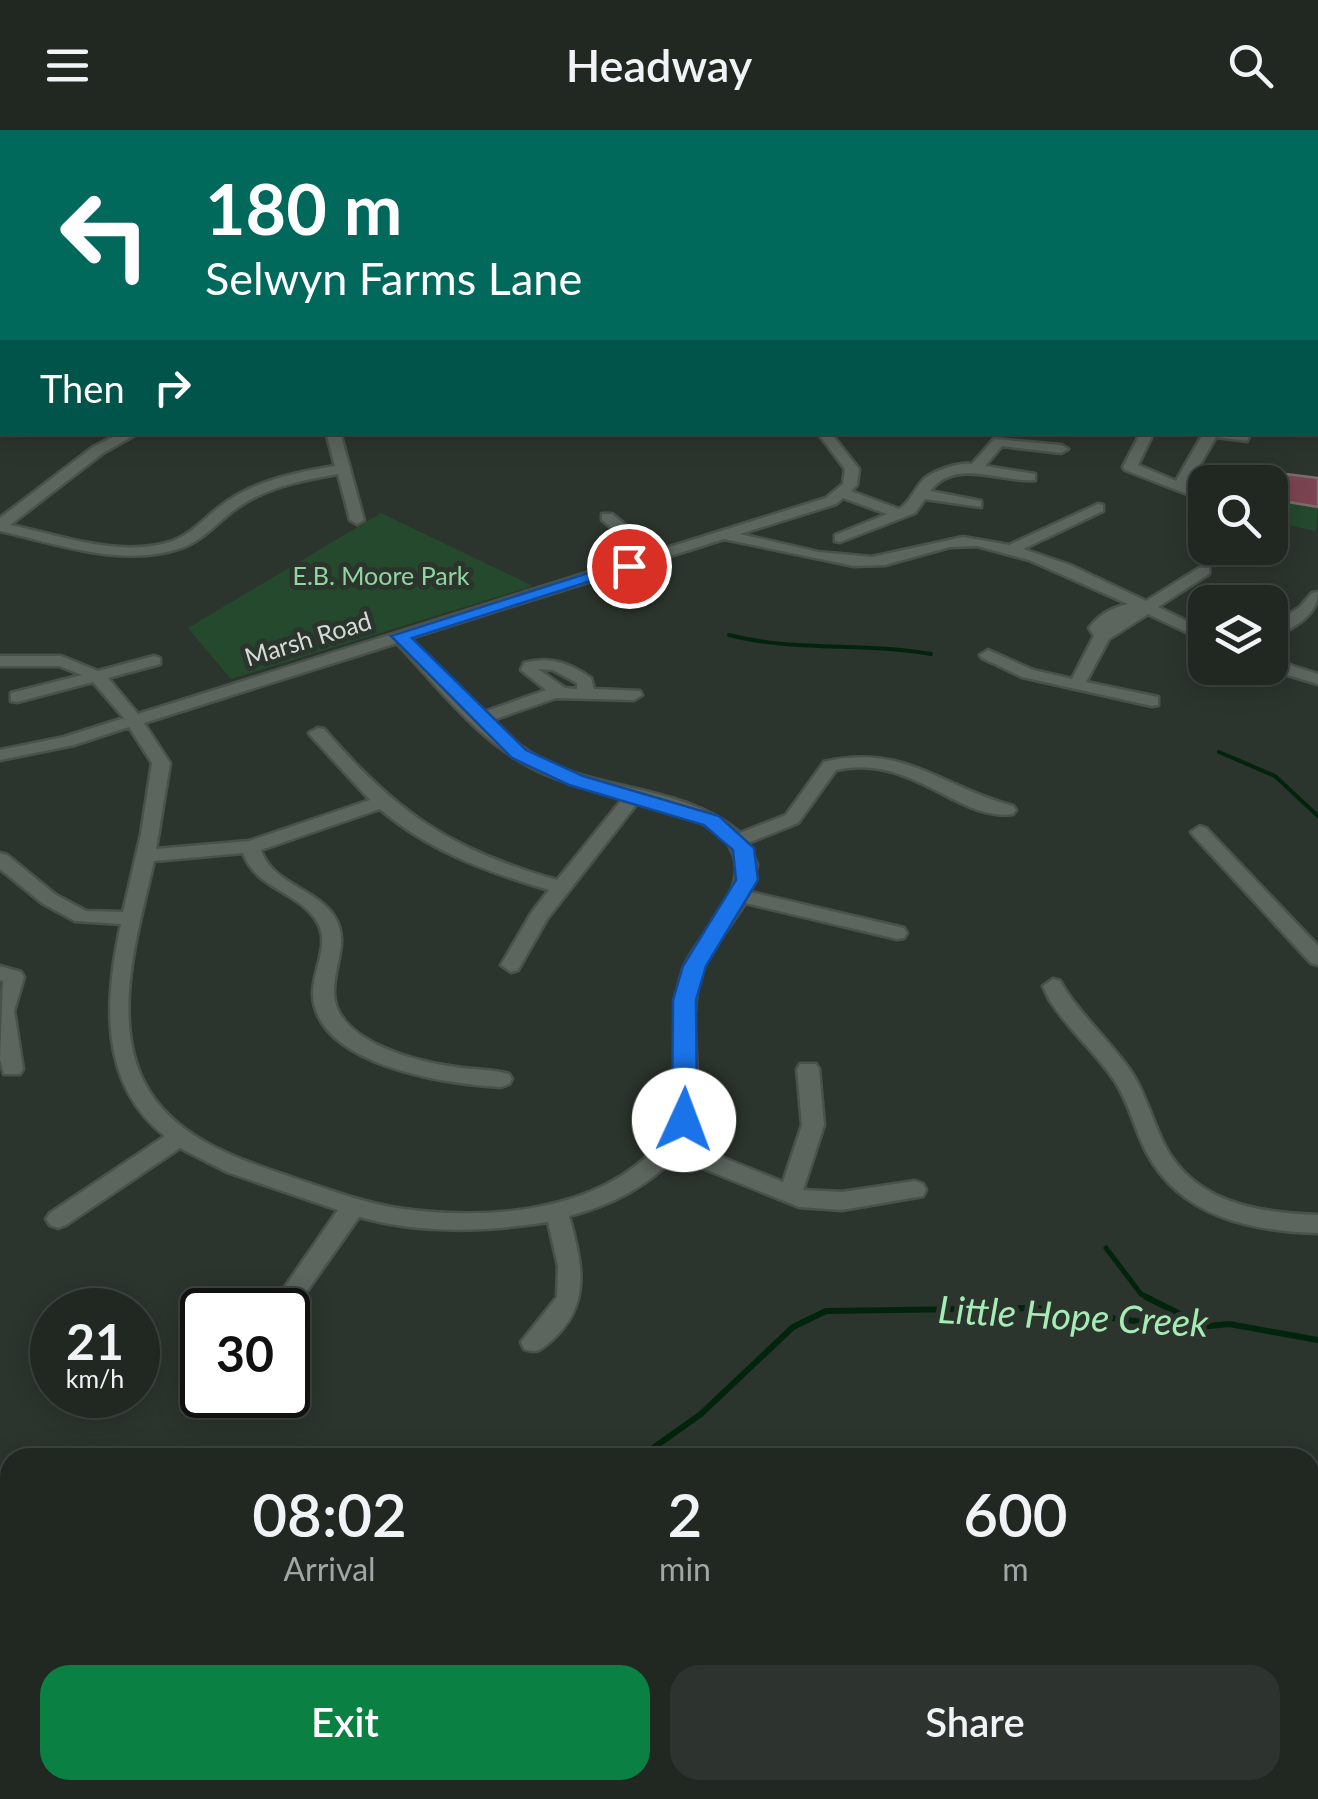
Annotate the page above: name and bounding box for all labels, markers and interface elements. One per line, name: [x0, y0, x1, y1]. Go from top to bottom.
icon: menu: [40, 38, 95, 93]
text: Headway: [566, 38, 752, 92]
icon: search: [1223, 38, 1278, 93]
text: 180 m: [205, 166, 402, 250]
icon: left: [40, 170, 170, 300]
text: Selwyn Farms Lane: [205, 251, 582, 305]
icon: right: [145, 360, 200, 415]
text: Then: [40, 365, 125, 411]
map controls: [1188, 465, 1288, 685]
button: search: [1188, 465, 1288, 565]
pin: [587, 524, 672, 609]
icon: arrive: [602, 539, 657, 594]
park label: E.B. Moore Park: [292, 560, 470, 590]
button: layers: [1188, 585, 1288, 685]
street label: Marsh Road: [241, 605, 375, 672]
position arrow: [632, 1068, 736, 1172]
water label: Little Hope Creek: [937, 1285, 1210, 1345]
speed limit sign: 30: [180, 1288, 310, 1418]
text: 21: [66, 1311, 124, 1371]
text: km/h: [66, 1363, 124, 1393]
text: 08:02: [252, 1478, 407, 1550]
text: 2: [668, 1478, 702, 1550]
text: 600: [963, 1478, 1068, 1550]
text: Arrival: [283, 1549, 376, 1588]
text: min: [659, 1549, 711, 1588]
text: m: [1002, 1549, 1029, 1588]
button: Exit: [40, 1665, 650, 1780]
button: Share: [670, 1665, 1280, 1780]

